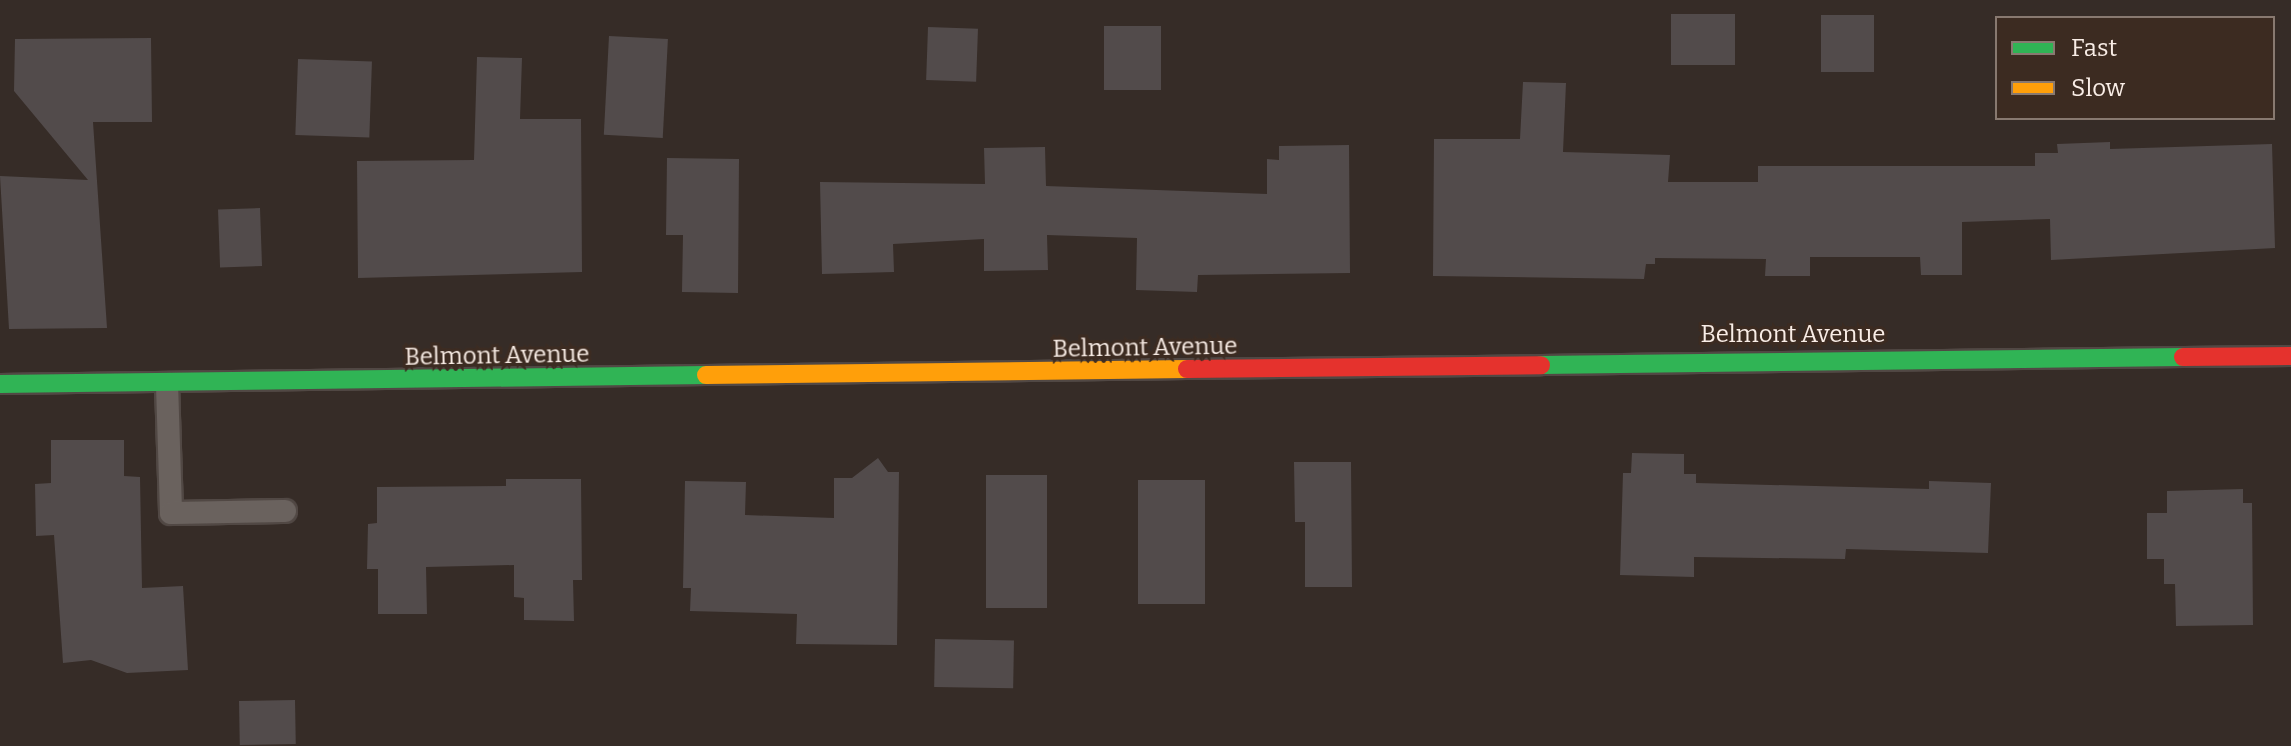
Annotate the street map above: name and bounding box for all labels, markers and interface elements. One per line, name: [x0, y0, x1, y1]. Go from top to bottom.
legend: [1995, 16, 2275, 120]
text: Fast: [2071, 34, 2117, 62]
text: Slow: [2071, 74, 2125, 102]
street label: Belmont Avenue: [1701, 321, 1885, 349]
street label: Belmont Avenue: [1052, 332, 1238, 364]
street label: Belmont Avenue: [404, 340, 590, 372]

